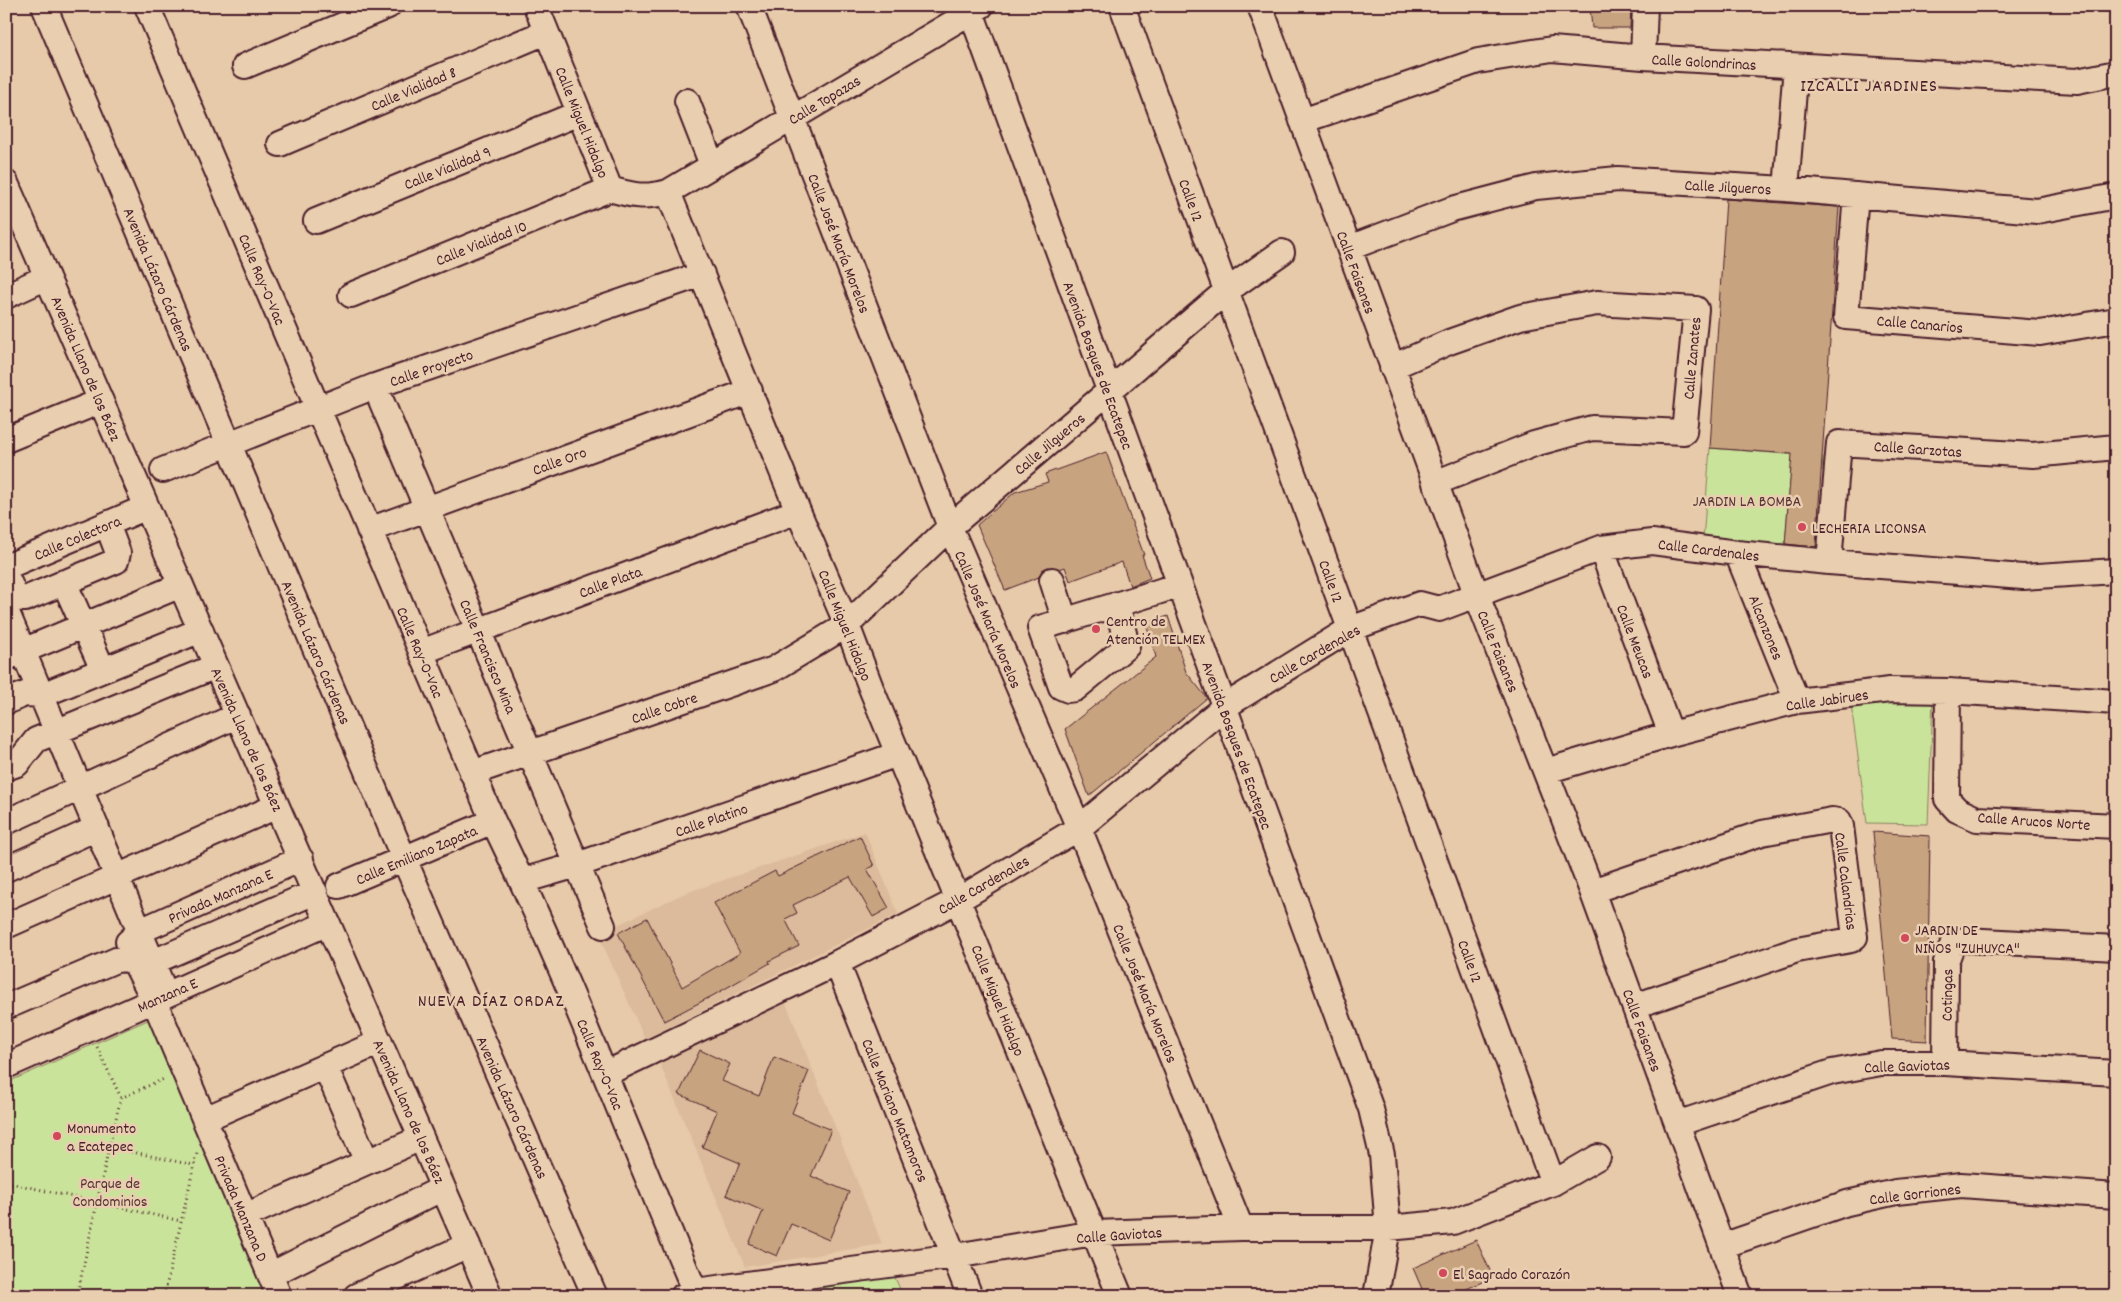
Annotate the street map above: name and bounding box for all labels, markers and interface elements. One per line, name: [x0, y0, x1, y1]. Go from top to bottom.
street label: Calle Golondrinas: [1651, 49, 1757, 78]
street label: Calle Vialidad 8: [368, 62, 460, 119]
street label: Calle Miguel Hidalgo: [548, 64, 614, 182]
street label: Calle Topazas: [785, 70, 866, 132]
district label: IZCALLI JARDINES: [1800, 75, 1938, 100]
street label: Calle Vialidad 9: [401, 141, 495, 197]
street label: Calle José María Morelos: [800, 171, 875, 317]
street label: Calle Jilgueros: [1684, 175, 1772, 202]
street label: Calle 12: [1171, 176, 1208, 226]
street label: Avenida Lázaro Cárdenas: [116, 204, 198, 356]
street label: Calle Vialidad 10: [433, 215, 531, 273]
street label: Calle Faisanes: [1329, 228, 1380, 318]
street label: Calle Ray-O-Vac: [231, 231, 290, 329]
street label: Avenida Bosques de Ecatepec: [1055, 279, 1138, 453]
street label: Avenida Llano de los Báez: [44, 293, 126, 445]
street label: Calle Canarios: [1876, 310, 1964, 341]
street label: Calle Zanates: [1678, 316, 1709, 400]
street label: Calle Proyecto: [387, 344, 477, 394]
street label: Calle Jilgueros: [1010, 408, 1092, 482]
street label: Calle Garzotas: [1873, 436, 1963, 465]
street label: Calle Oro: [530, 442, 590, 483]
park label: JARDIN LA BOMBA: [1693, 491, 1802, 514]
street label: Calle Colectora: [31, 510, 125, 568]
place label: LECHERIA LICONSA: [1812, 518, 1927, 541]
marker: LECHERIA LICONSA: [1796, 521, 1808, 533]
street label: Calle Cardenales: [1657, 534, 1761, 569]
street label: Calle José María Morelos: [947, 547, 1026, 693]
street label: Calle 12: [1311, 557, 1348, 607]
street label: Calle Plata: [576, 561, 646, 605]
street label: Calle Miguel Hidalgo: [811, 567, 877, 685]
street label: Avenida Lázaro Cárdenas: [274, 577, 356, 729]
street label: Alcanzones: [1741, 592, 1788, 664]
street label: Calle Francisco Mina: [452, 596, 521, 718]
street label: Calle Meucas: [1609, 601, 1658, 683]
street label: Calle Ray-O-Vac: [389, 604, 448, 702]
street label: Calle Faisanes: [1470, 607, 1524, 697]
place label: Centro de Atención TELMEX: [1106, 611, 1205, 652]
street label: Calle Cardenales: [1265, 620, 1365, 691]
marker: Centro de Atención TELMEX: [1090, 623, 1102, 635]
street label: Avenida Bosques de Ecatepec: [1194, 659, 1277, 833]
street label: Avenida Llano de los Báez: [204, 664, 288, 816]
street label: Calle Jabirues: [1784, 684, 1871, 719]
street label: Calle Cobre: [629, 687, 701, 731]
street label: Calle Platino: [672, 798, 751, 845]
street label: Calle Arucos Norte: [1977, 807, 2091, 838]
street label: Calle Emiliano Zapata: [353, 820, 482, 892]
street label: Calle Calandrias: [1827, 831, 1862, 932]
street label: Calle Cardenales: [934, 851, 1034, 922]
street label: Privada Manzana E: [165, 864, 278, 931]
place label: JARDIN DE NIÑOS "ZUHUYCA": [1915, 920, 2020, 961]
street label: Calle José María Morelos: [1105, 921, 1182, 1067]
marker: JARDIN DE NIÑOS "ZUHUYCA": [1899, 932, 1911, 944]
street label: Calle 12: [1450, 937, 1487, 987]
street label: Calle Miguel Hidalgo: [964, 942, 1030, 1060]
street label: Cotingas: [1937, 968, 1960, 1021]
street label: Manzana E: [134, 973, 202, 1020]
street label: Calle Faisanes: [1615, 986, 1666, 1076]
district label: NUEVA DÍAZ ORDAZ: [418, 990, 564, 1015]
street label: Calle Ray-O-Vac: [569, 1016, 628, 1114]
street label: Avenida Lázaro Cárdenas: [469, 1033, 553, 1183]
street label: Avenida Llano de los Báez: [366, 1036, 450, 1188]
street label: Calle Mariano Matamoros: [854, 1036, 933, 1187]
street label: Calle Gaviotas: [1864, 1054, 1951, 1080]
place label: Monumento a Ecatepec: [67, 1118, 136, 1159]
marker: Monumento a Ecatepec: [51, 1130, 63, 1142]
street label: Privada Manzana D: [207, 1152, 272, 1266]
park label: Parque de Condominios: [72, 1173, 148, 1214]
street label: Calle Gorriones: [1868, 1178, 1963, 1213]
street label: Calle Gaviotas: [1075, 1222, 1163, 1251]
place label: El Sagrado Corazón: [1453, 1264, 1570, 1287]
marker: El Sagrado Corazón: [1437, 1267, 1449, 1279]

